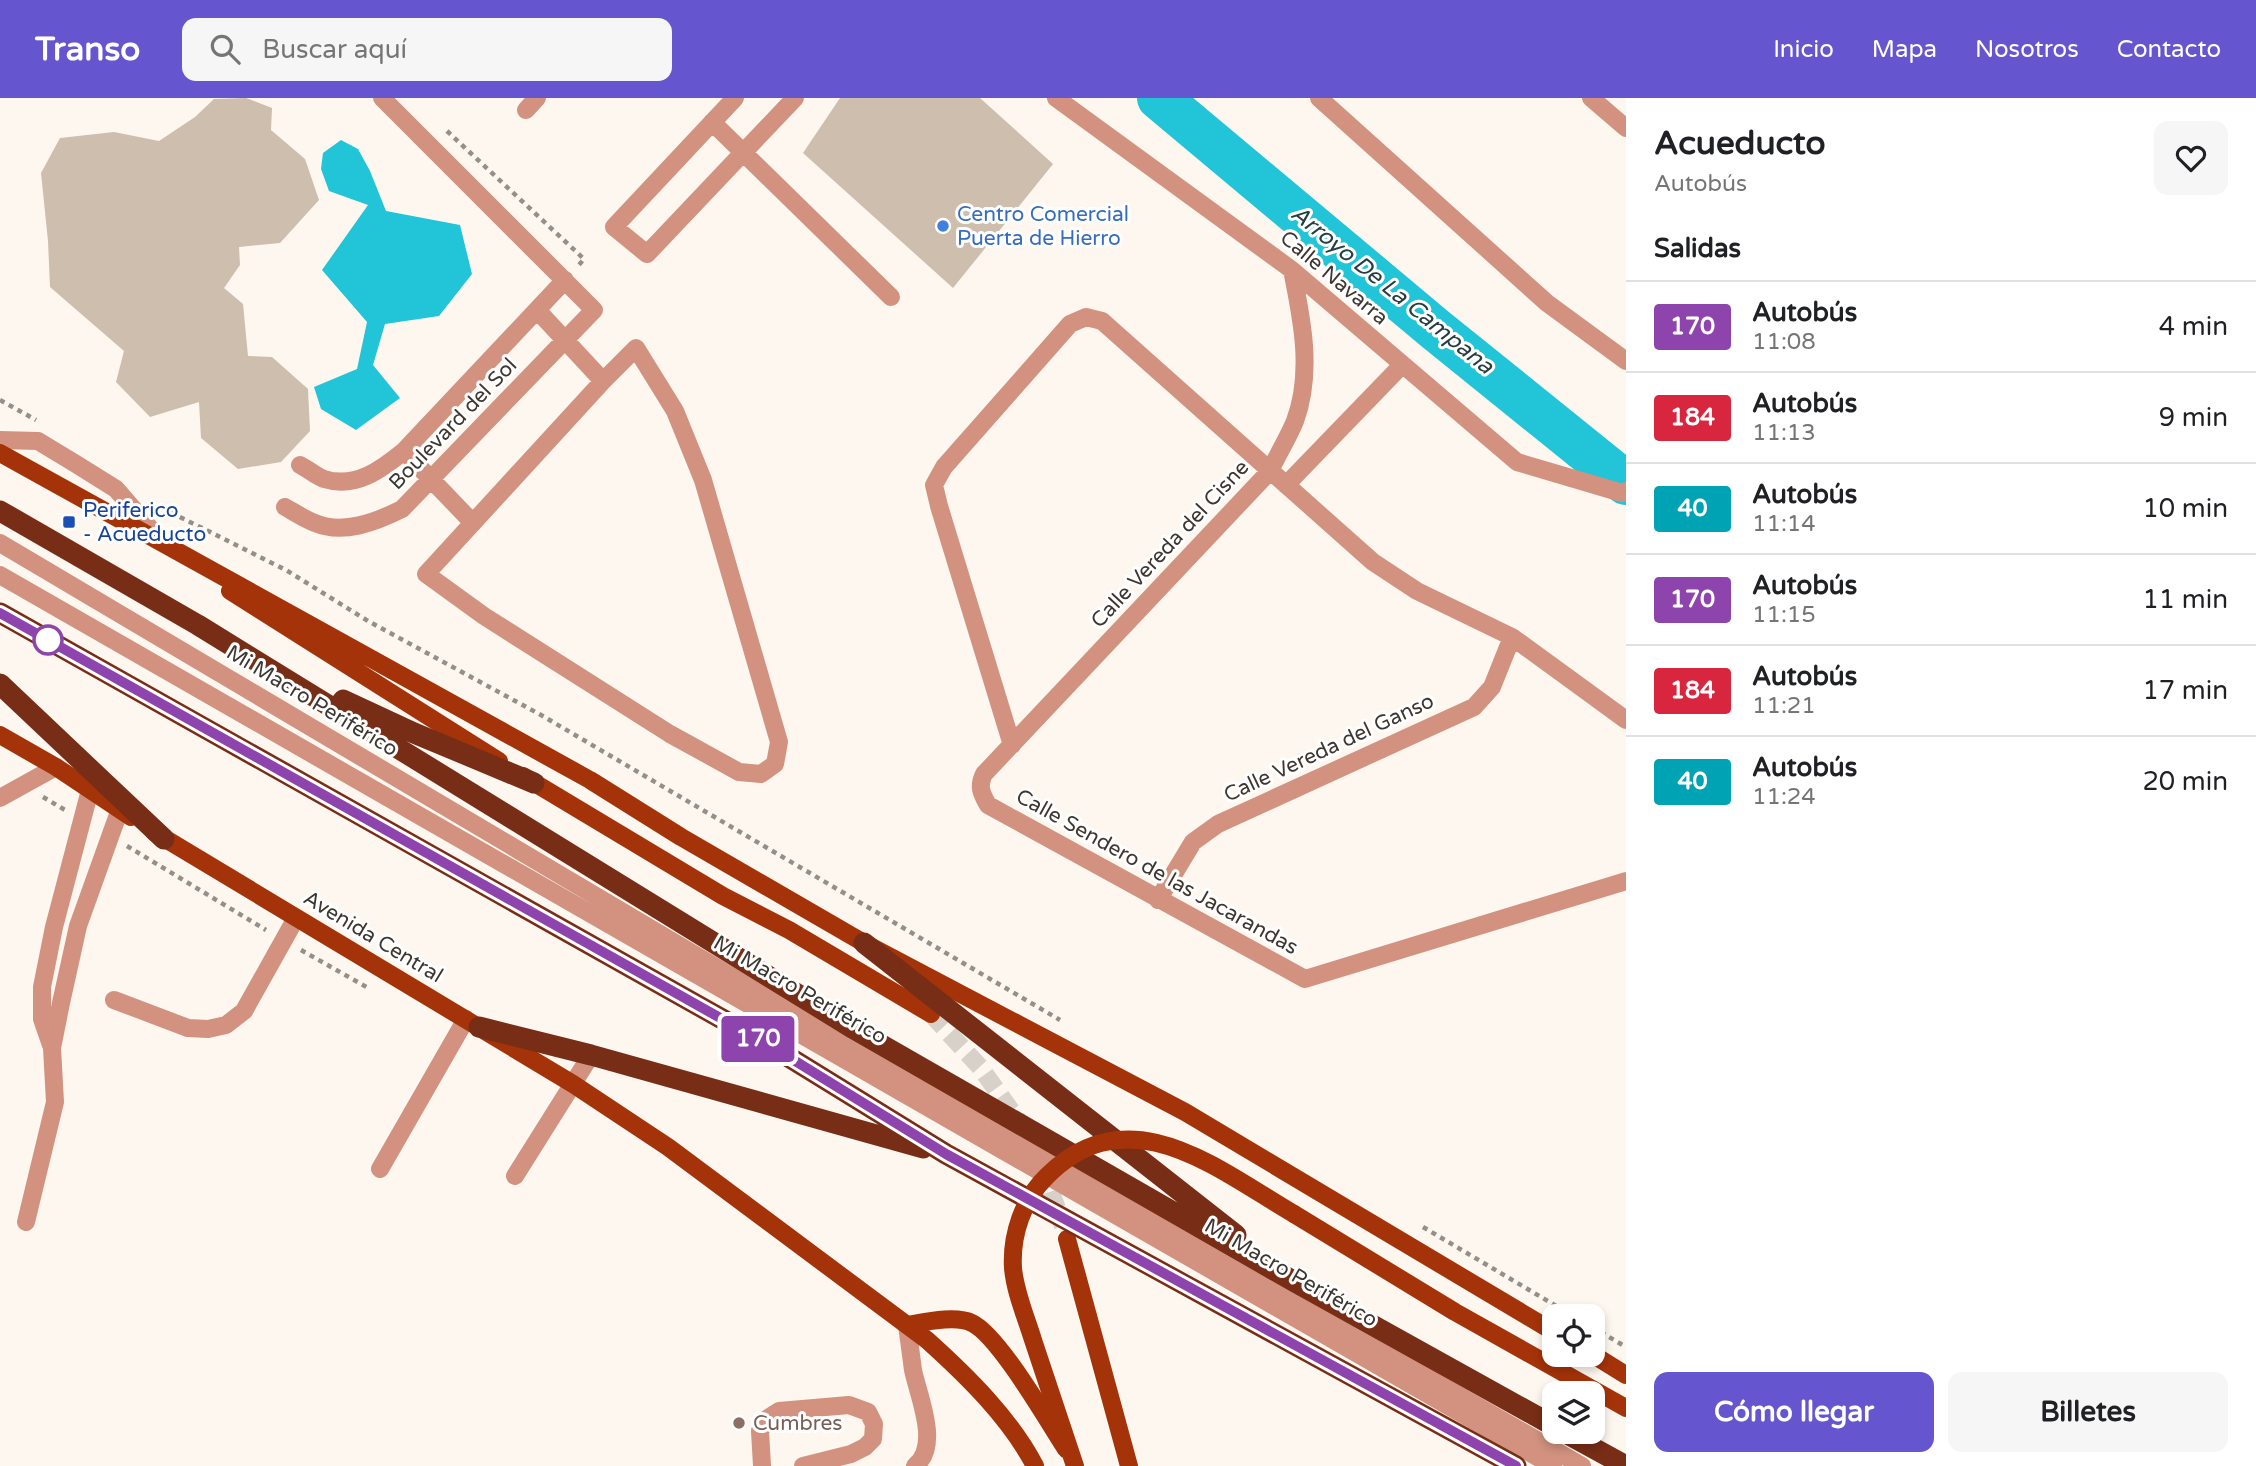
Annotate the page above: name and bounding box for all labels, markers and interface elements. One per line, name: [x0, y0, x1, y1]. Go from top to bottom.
search box: [182, 18, 672, 81]
text: Transo: [35, 30, 140, 69]
icon: search: [206, 30, 244, 68]
text: Buscar aquí: [262, 34, 407, 65]
text: Inicio: [1773, 35, 1834, 64]
text: Mapa: [1872, 35, 1937, 64]
text: Nosotros: [1975, 35, 2079, 64]
text: Contacto: [2117, 35, 2221, 64]
button: heart: [2154, 121, 2228, 195]
text: Acueducto: [1654, 124, 1826, 163]
text: Autobús: [1654, 170, 1747, 198]
water label: Arroyo De La Campana: [1285, 200, 1500, 381]
place label: Centro Comercial Puerta de Hierro: [957, 202, 1129, 251]
marker: Centro Comercial Puerta de Hierro: [935, 218, 951, 234]
street label: Calle Navarra: [1275, 226, 1393, 330]
text: Salidas: [1654, 233, 1741, 264]
text: Autobús: [1752, 297, 1857, 328]
text: 4 min: [2159, 311, 2228, 342]
text: 170: [1670, 312, 1715, 341]
text: 11:08: [1752, 328, 1816, 356]
street label: Boulevard del Sol: [384, 353, 522, 495]
text: Autobús: [1752, 388, 1857, 419]
text: 9 min: [2159, 402, 2228, 433]
text: 184: [1670, 403, 1715, 432]
text: 11:13: [1752, 419, 1816, 447]
street label: Calle Vereda del Cisne: [1086, 455, 1254, 633]
text: Autobús: [1752, 479, 1857, 510]
text: 10 min: [2142, 493, 2228, 524]
text: 40: [1677, 494, 1708, 523]
place label: Periferico - Acueducto: [83, 498, 206, 547]
text: 11:14: [1752, 510, 1816, 538]
marker: Periferico - Acueducto: [61, 514, 77, 530]
text: Autobús: [1752, 570, 1857, 601]
text: 11 min: [2142, 584, 2228, 615]
text: 170: [1670, 585, 1715, 614]
text: 11:15: [1752, 601, 1816, 629]
unlabelled marker: [33, 625, 63, 655]
street label: Mi Macro Periférico: [222, 640, 402, 762]
text: Autobús: [1752, 661, 1857, 692]
text: 17 min: [2142, 675, 2228, 706]
text: 184: [1670, 676, 1715, 705]
street label: Calle Vereda del Ganso: [1220, 688, 1438, 808]
text: 11:21: [1752, 692, 1816, 720]
text: Autobús: [1752, 752, 1857, 783]
text: 20 min: [2142, 766, 2228, 797]
text: 40: [1677, 767, 1708, 796]
text: 11:24: [1752, 783, 1816, 811]
street label: Calle Sendero de las Jacarandas: [1012, 784, 1302, 960]
street label: Avenida Central: [299, 886, 447, 988]
street label: Mi Macro Periférico: [709, 930, 891, 1050]
line badge: 170: [718, 1016, 798, 1062]
text: 170: [735, 1024, 781, 1053]
street label: Mi Macro Periférico: [1200, 1213, 1382, 1333]
map controls: [1542, 1304, 1605, 1444]
button: locate: [1542, 1304, 1605, 1367]
button: Cómo llegar: [1654, 1372, 1934, 1452]
button: Billetes: [1948, 1372, 2228, 1452]
button: layers: [1542, 1381, 1605, 1444]
place label: Cumbres: [753, 1411, 842, 1436]
marker: Cumbres: [731, 1415, 747, 1431]

